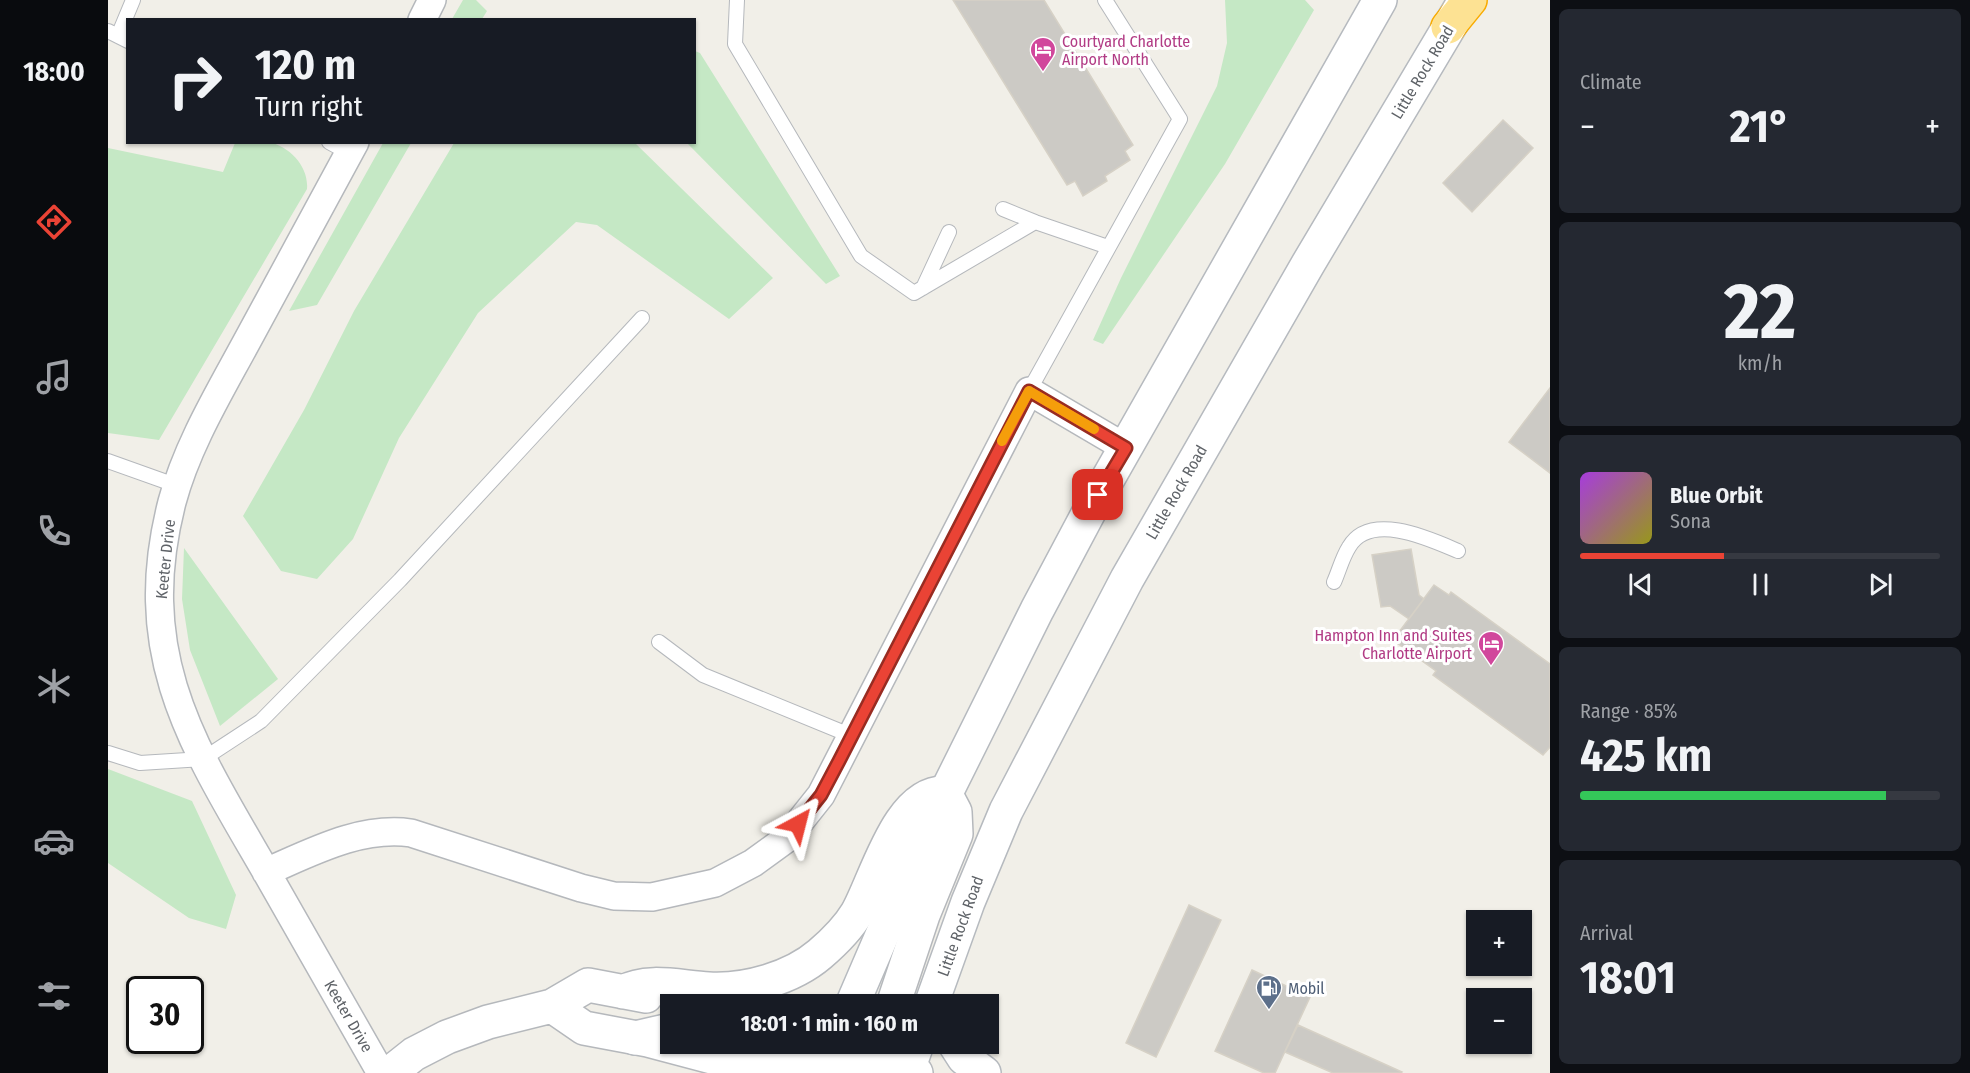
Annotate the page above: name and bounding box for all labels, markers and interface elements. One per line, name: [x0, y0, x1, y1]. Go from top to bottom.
street label: Little Rock Road: [1387, 22, 1458, 122]
place label: Courtyard Charlotte Airport North: [1062, 32, 1190, 69]
hotel icon: Courtyard Charlotte Airport North: [1028, 35, 1058, 73]
text: 120 m: [255, 40, 356, 90]
icon: right: [156, 42, 234, 120]
text: 18:00: [23, 56, 85, 88]
text: Climate: [1580, 70, 1642, 94]
text: Turn right: [255, 91, 363, 123]
text: 21°: [1730, 100, 1790, 154]
text: −: [1580, 107, 1595, 147]
text: +: [1925, 107, 1940, 147]
icon: directions: [33, 201, 75, 243]
text: 22: [1724, 265, 1796, 359]
text: km/h: [1738, 351, 1782, 375]
icon: music: [33, 356, 75, 398]
street label: Little Rock Road: [1142, 442, 1211, 543]
pin: [1072, 469, 1123, 520]
icon: arrive: [1081, 478, 1114, 511]
text: Blue Orbit: [1670, 482, 1763, 509]
text: Sona: [1670, 509, 1711, 533]
icon: phone: [33, 510, 75, 552]
street label: Keeter Drive: [152, 518, 179, 600]
icon: previous: [1624, 568, 1657, 601]
icon: pause: [1744, 568, 1777, 601]
icon: next: [1864, 568, 1897, 601]
place label: Hampton Inn and Suites Charlotte Airport: [1315, 626, 1473, 663]
hotel icon: Hampton Inn and Suites Charlotte Airport: [1476, 629, 1506, 667]
icon: climate: [33, 665, 75, 707]
text: Range · 85%: [1580, 699, 1677, 723]
text: 425 km: [1580, 729, 1712, 783]
position arrow: [766, 792, 830, 856]
icon: car: [33, 820, 75, 862]
street label: Little Rock Road: [934, 873, 987, 979]
map controls: [1466, 910, 1532, 1054]
button: +: [1466, 910, 1532, 976]
text: Arrival: [1580, 921, 1633, 945]
text: 18:01: [1580, 951, 1676, 1005]
fuel station icon: Mobil: [1254, 973, 1284, 1011]
icon: filters: [33, 975, 75, 1017]
speed limit sign: 30: [126, 976, 204, 1054]
street label: Keeter Drive: [320, 977, 377, 1056]
place label: Mobil: [1288, 979, 1325, 998]
button: −: [1466, 988, 1532, 1054]
text: 18:01 · 1 min · 160 m: [741, 1010, 918, 1037]

